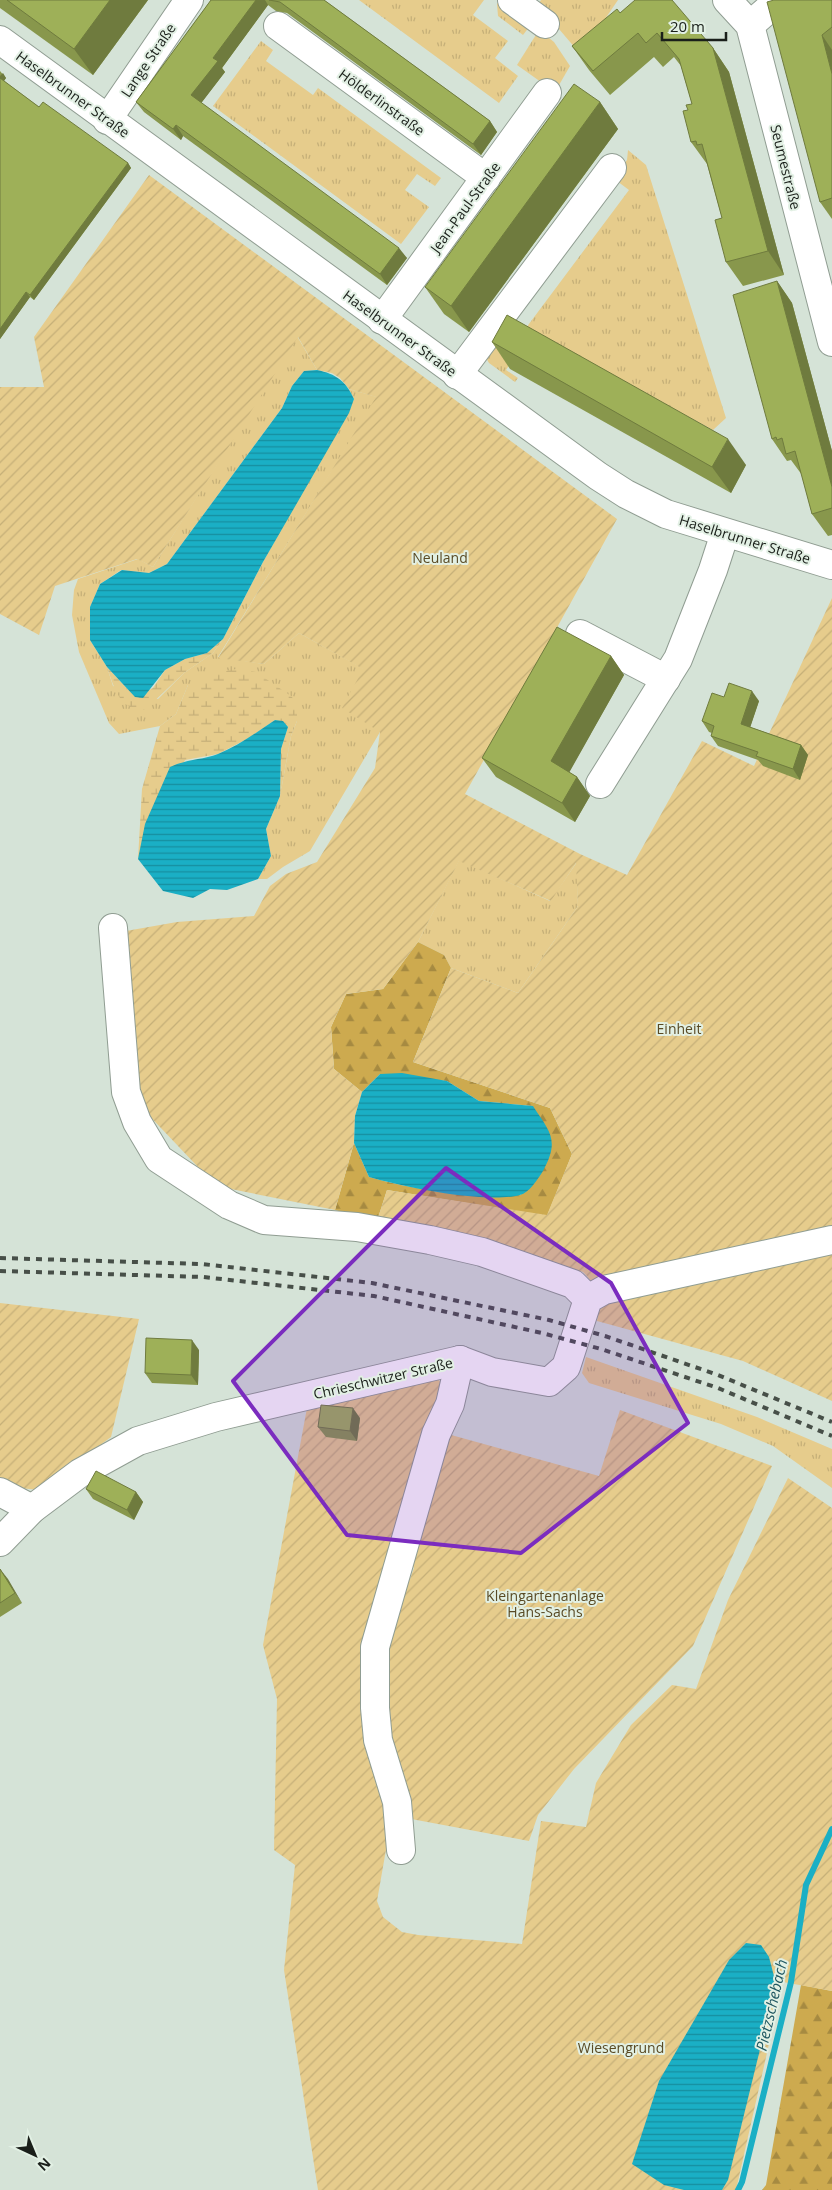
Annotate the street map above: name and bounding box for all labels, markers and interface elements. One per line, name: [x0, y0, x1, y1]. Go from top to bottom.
scale bar: [662, 10, 726, 42]
text: 20 m: [670, 16, 705, 36]
street label: Lange Straße: [116, 19, 180, 101]
street label: Haselbrunner Straße: [12, 46, 134, 142]
street label: Hölderlinstraße: [335, 64, 429, 140]
street label: Seumestraße: [766, 123, 806, 211]
street label: Jean-Paul-Straße: [424, 158, 505, 258]
street label: Haselbrunner Straße: [339, 285, 461, 381]
street label: Haselbrunner Straße: [677, 510, 813, 568]
park label: Neuland: [412, 548, 468, 567]
park label: Einheit: [657, 1019, 701, 1038]
street label: Chrieschwitzer Straße: [311, 1353, 455, 1403]
park label: Kleingartenanlage Hans-Sachs: [486, 1586, 604, 1621]
water label: Pietzschebach: [751, 1957, 791, 2053]
park label: Wiesengrund: [578, 2038, 664, 2057]
north arrow: [10, 2130, 60, 2180]
text: N: [34, 2154, 55, 2176]

